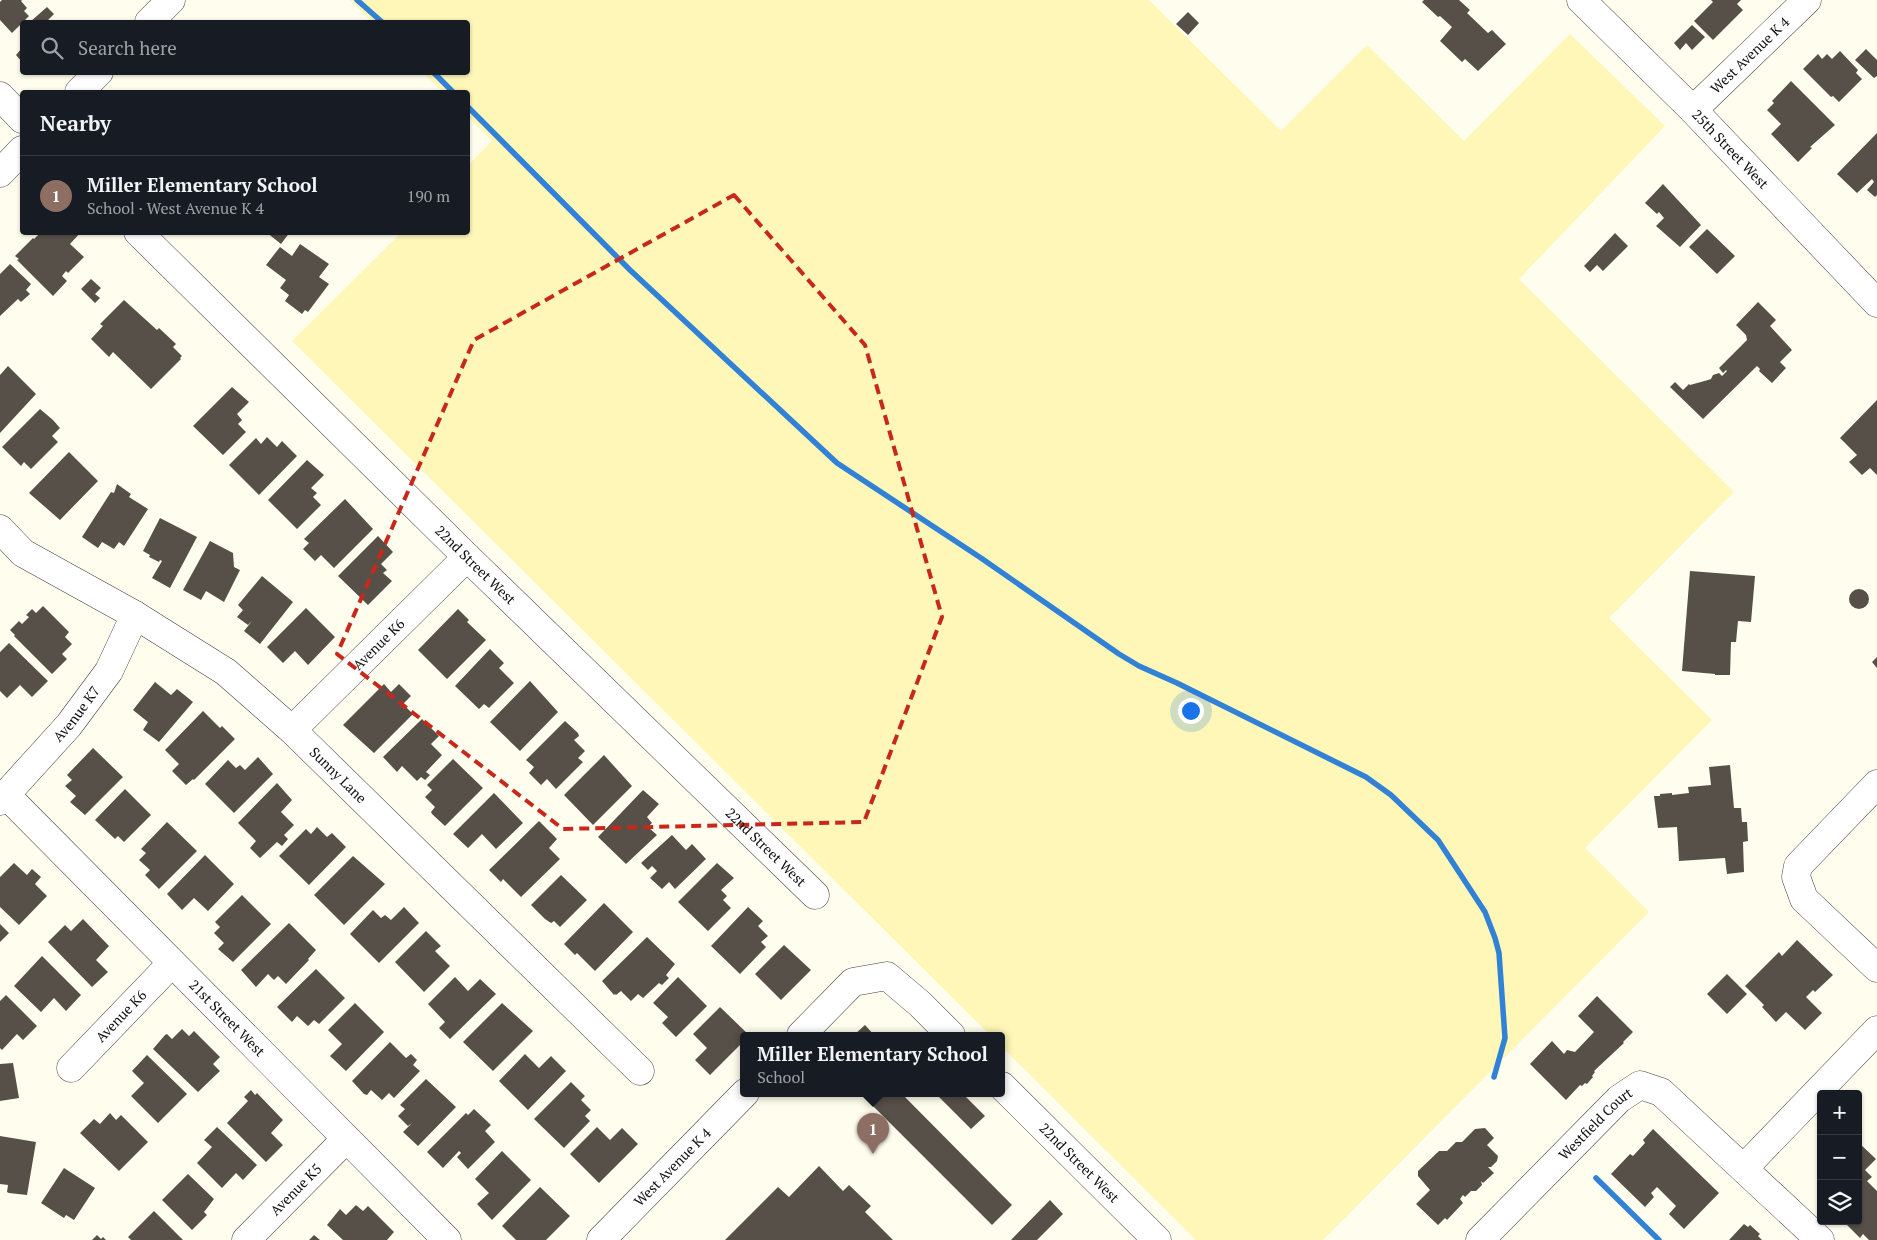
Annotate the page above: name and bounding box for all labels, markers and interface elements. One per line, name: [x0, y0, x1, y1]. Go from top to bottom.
street label: West Avenue K 4: [1706, 12, 1793, 97]
search box: [20, 20, 470, 75]
icon: search: [38, 34, 66, 62]
text: Search here: [78, 35, 177, 60]
street label: 25th Street West: [1688, 105, 1774, 193]
text: Nearby: [40, 109, 111, 137]
text: Miller Elementary School: [87, 172, 318, 197]
text: 1: [51, 185, 61, 207]
text: 190 m: [407, 185, 450, 207]
text: School · West Avenue K 4: [87, 197, 264, 219]
street label: 22nd Street West: [431, 521, 521, 609]
street label: Avenue K6: [348, 614, 409, 674]
street label: Avenue K7: [48, 682, 104, 746]
your location: [1178, 698, 1204, 724]
street label: Sunny Lane: [306, 743, 371, 807]
street label: 22nd Street West: [722, 803, 811, 891]
street label: 21st Street West: [185, 975, 270, 1061]
street label: Avenue K6: [91, 985, 151, 1046]
popup: [740, 1032, 1005, 1097]
text: Miller Elementary School: [757, 1041, 988, 1066]
text: School: [757, 1066, 805, 1088]
street label: Westfield Court: [1554, 1082, 1636, 1164]
map controls: [1817, 1090, 1862, 1225]
button: +: [1817, 1090, 1862, 1135]
pin: 1: [857, 1113, 889, 1154]
street label: 22nd Street West: [1035, 1118, 1124, 1207]
street label: West Avenue K 4: [629, 1123, 715, 1210]
button: −: [1817, 1135, 1862, 1180]
street label: Avenue K5: [266, 1159, 326, 1219]
button: layers: [1817, 1180, 1862, 1225]

